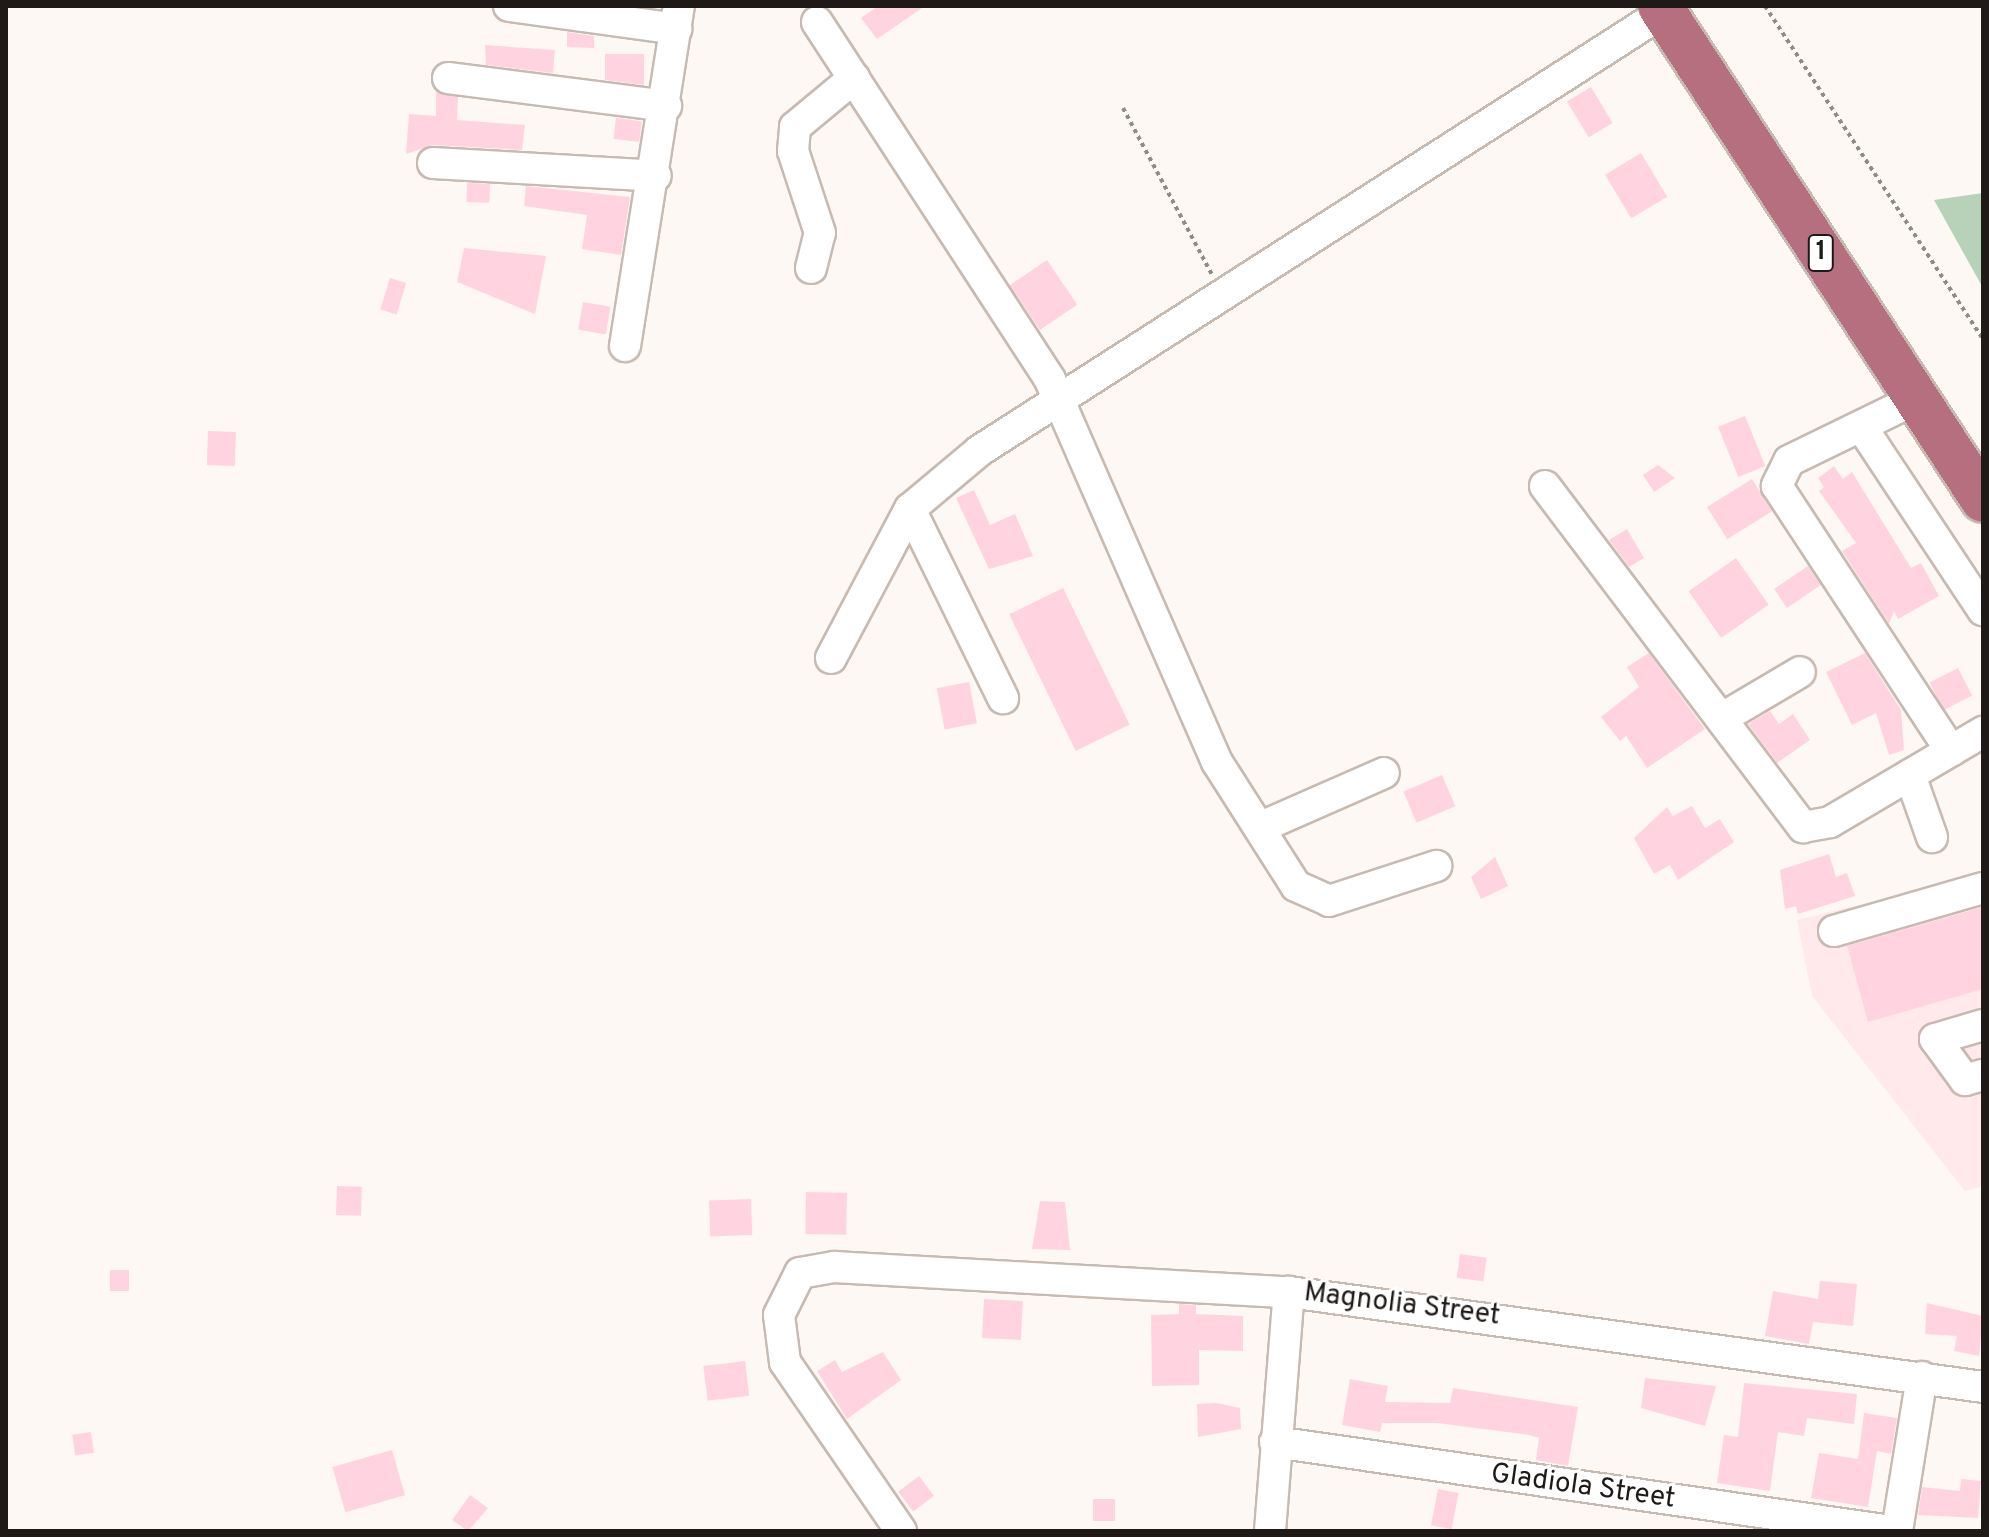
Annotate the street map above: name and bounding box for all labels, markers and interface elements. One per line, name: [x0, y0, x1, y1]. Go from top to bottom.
road number: 1: [1807, 231, 1835, 275]
street label: Magnolia Street: [1302, 1276, 1502, 1334]
street label: Gladiola Street: [1489, 1457, 1677, 1517]

